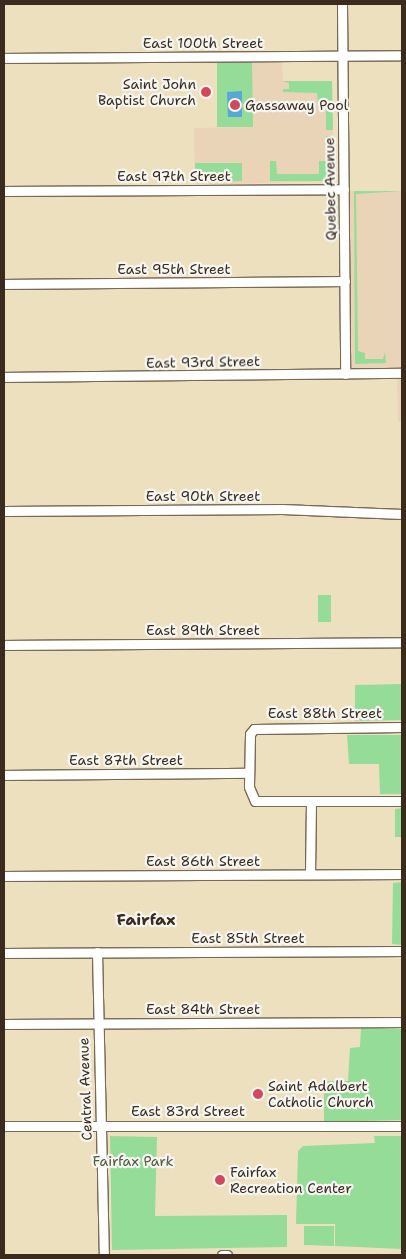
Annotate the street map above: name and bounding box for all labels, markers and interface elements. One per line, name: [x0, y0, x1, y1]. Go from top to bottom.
street label: East 100th Street: [143, 35, 263, 51]
place label: Saint John Baptist Church: [98, 76, 196, 108]
marker: Saint John Baptist Church: [200, 86, 212, 98]
place label: Gassaway Pool: [245, 97, 348, 113]
marker: Gassaway Pool: [229, 99, 241, 111]
street label: Quebec Avenue: [321, 137, 339, 241]
street label: East 97th Street: [117, 168, 231, 184]
street label: East 95th Street: [117, 261, 231, 277]
street label: East 93rd Street: [146, 353, 260, 371]
street label: East 90th Street: [146, 488, 260, 504]
street label: East 89th Street: [146, 622, 260, 638]
street label: East 88th Street: [268, 705, 382, 721]
street label: East 87th Street: [69, 752, 183, 768]
street label: East 86th Street: [146, 853, 260, 869]
district label: Fairfax: [117, 910, 175, 930]
street label: East 85th Street: [191, 930, 305, 946]
street label: East 84th Street: [146, 1001, 260, 1017]
street label: Central Avenue: [75, 1037, 95, 1141]
place label: Saint Adalbert Catholic Church: [268, 1078, 374, 1110]
marker: Saint Adalbert Catholic Church: [252, 1088, 264, 1100]
street label: East 83rd Street: [131, 1103, 245, 1119]
park label: Fairfax Park: [92, 1153, 174, 1169]
place label: Fairfax Recreation Center: [230, 1164, 352, 1196]
marker: Fairfax Recreation Center: [214, 1174, 226, 1186]

